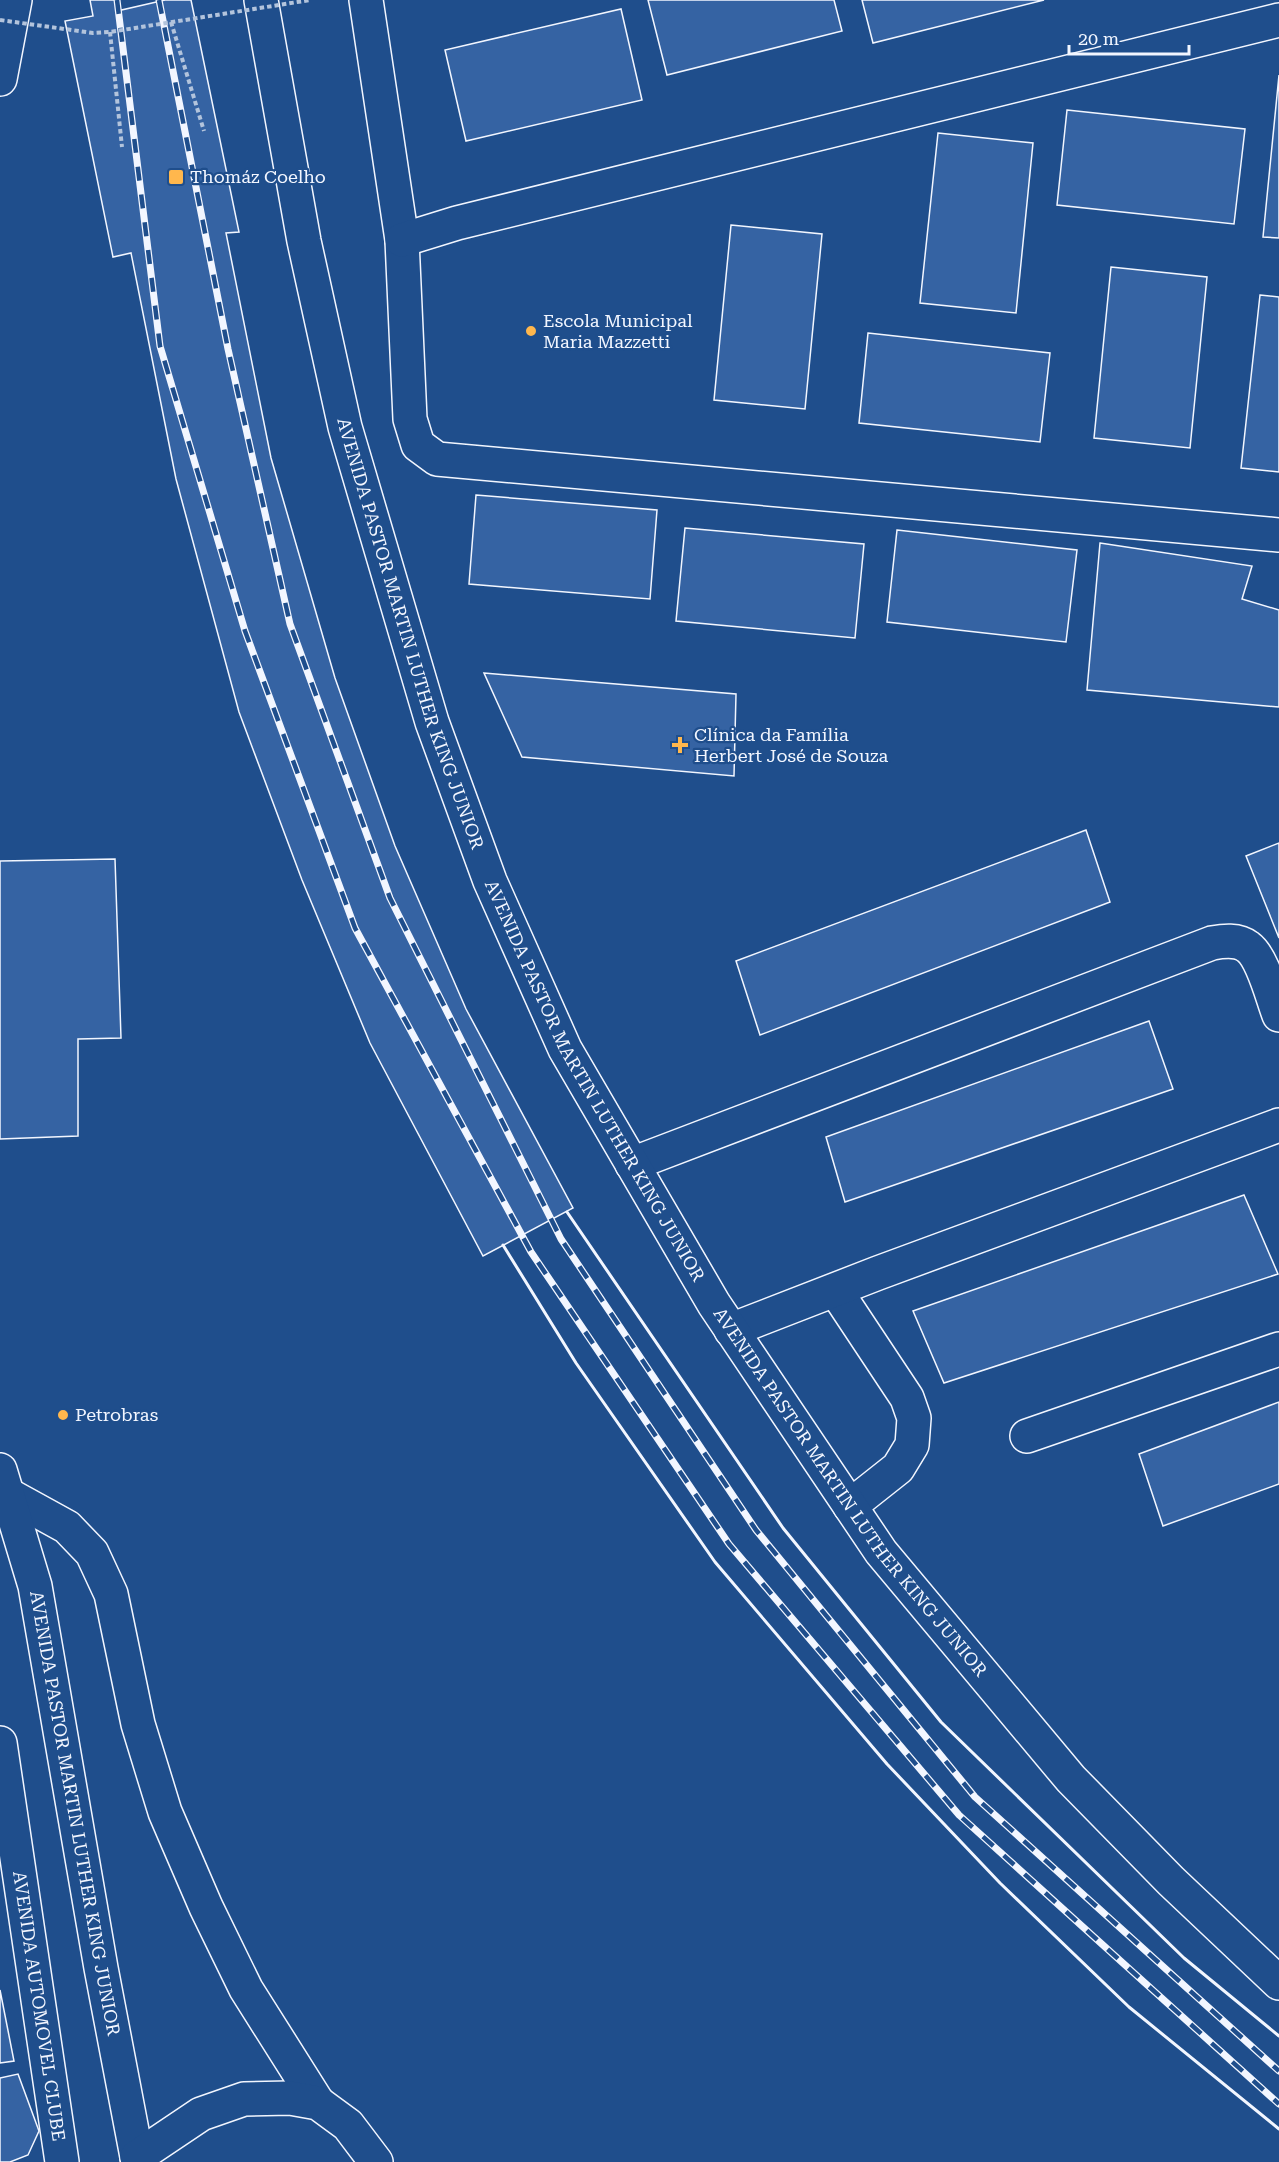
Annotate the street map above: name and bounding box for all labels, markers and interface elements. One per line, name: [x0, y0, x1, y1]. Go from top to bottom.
scale bar: [1069, 18, 1189, 56]
text: 20 m: [1078, 28, 1119, 49]
place label: Thomáz Coelho: [190, 166, 326, 187]
marker: Thomáz Coelho: [167, 168, 185, 186]
place label: Escola Municipal Maria Mazzetti: [543, 310, 693, 352]
marker: Escola Municipal Maria Mazzetti: [524, 324, 538, 338]
street label: AVENIDA PASTOR MARTIN LUTHER KING JUNIOR: [333, 416, 489, 853]
place label: Clínica da Família Herbert José de Souza: [694, 724, 889, 766]
marker: Clínica da Família Herbert José de Souza: [671, 736, 689, 754]
street label: AVENIDA PASTOR MARTIN LUTHER KING JUNIOR: [481, 877, 710, 1286]
street label: AVENIDA PASTOR MARTIN LUTHER KING JUNIOR: [710, 1304, 992, 1681]
place label: Petrobras: [75, 1404, 158, 1425]
marker: Petrobras: [56, 1408, 70, 1422]
street label: AVENIDA PASTOR MARTIN LUTHER KING JUNIOR: [26, 1589, 125, 2038]
street label: AVENIDA AUTOMOVEL CLUBE: [9, 1870, 70, 2143]

